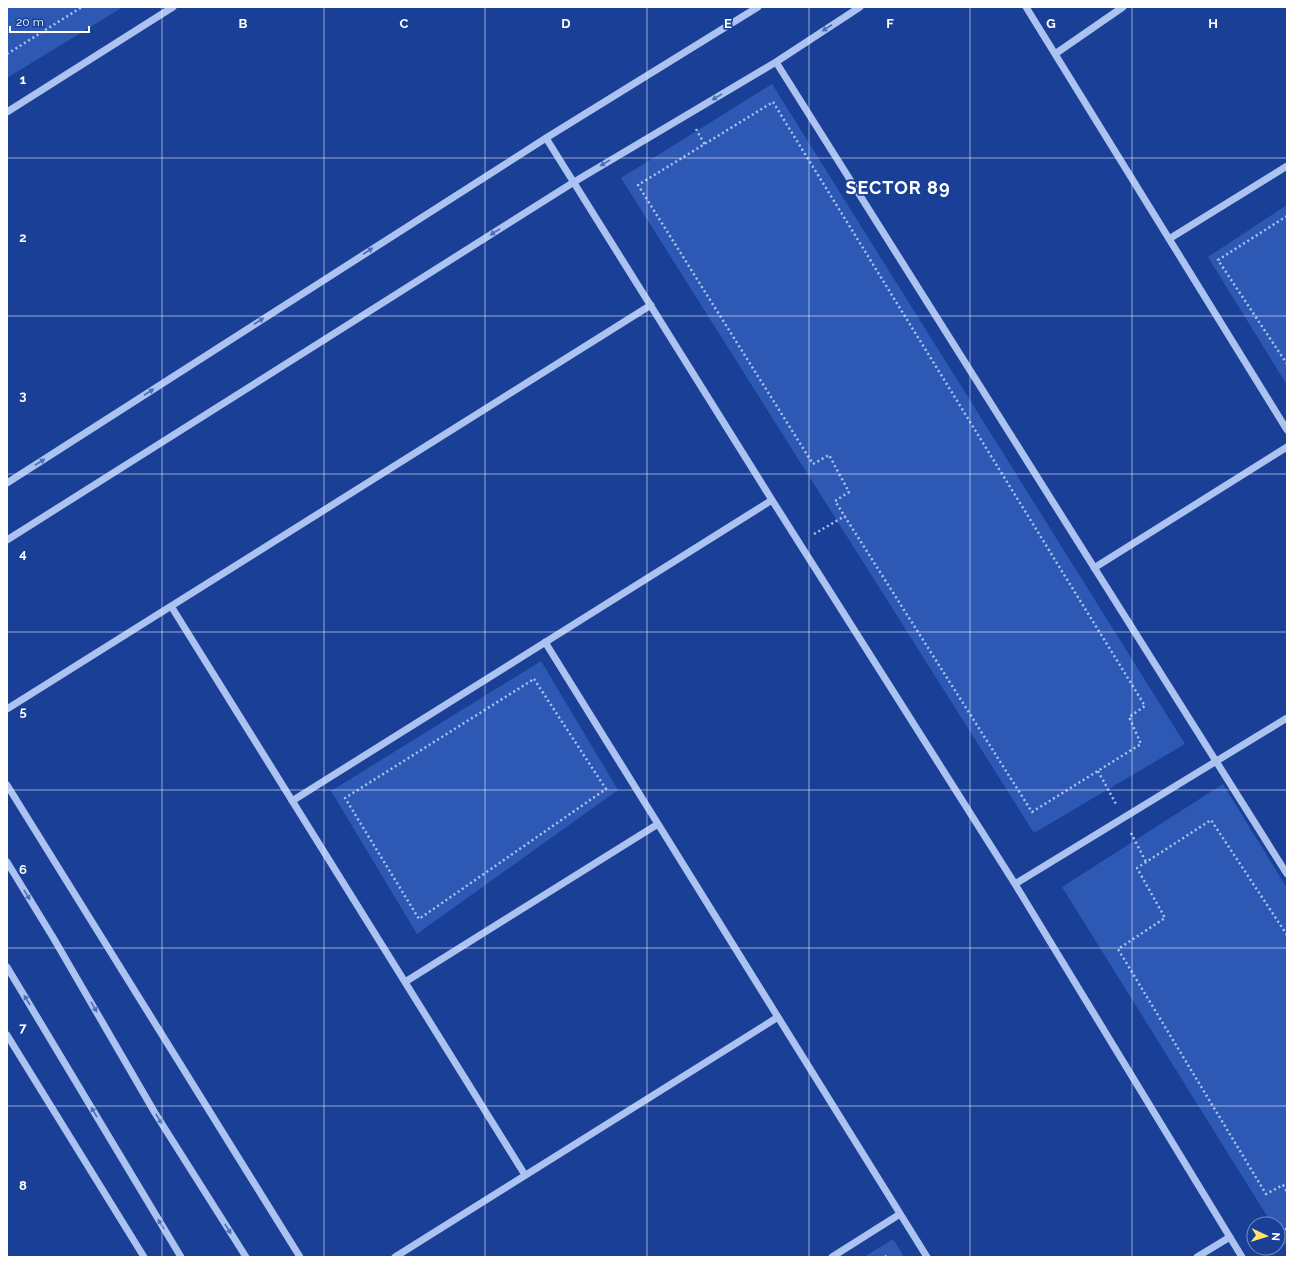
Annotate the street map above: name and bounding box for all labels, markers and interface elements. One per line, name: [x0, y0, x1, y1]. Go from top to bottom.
scale bar: [10, 8, 89, 34]
text: 20 m: [16, 15, 44, 29]
text: B: [239, 16, 248, 31]
text: C: [400, 16, 409, 31]
text: D: [561, 16, 571, 31]
text: E: [724, 16, 732, 31]
text: F: [886, 16, 894, 31]
text: G: [1046, 16, 1056, 31]
text: H: [1208, 16, 1218, 31]
one-way arrow: [822, 24, 833, 32]
text: 1: [20, 72, 27, 87]
one-way arrow: [711, 93, 723, 100]
one-way arrow: [599, 160, 611, 167]
district label: SECTOR 89: [845, 177, 951, 198]
one-way arrow: [490, 228, 500, 236]
text: 2: [19, 230, 27, 245]
one-way arrow: [362, 248, 374, 255]
one-way arrow: [253, 318, 265, 325]
text: 3: [19, 388, 27, 403]
one-way arrow: [143, 388, 155, 395]
one-way arrow: [34, 458, 46, 465]
text: 4: [19, 546, 27, 561]
text: 5: [19, 704, 27, 719]
text: 6: [19, 862, 27, 877]
one-way arrow: [24, 889, 31, 901]
one-way arrow: [24, 994, 31, 1006]
one-way arrow: [90, 1001, 97, 1013]
text: 7: [19, 1020, 27, 1035]
one-way arrow: [91, 1106, 98, 1118]
one-way arrow: [156, 1113, 163, 1125]
text: 8: [19, 1178, 27, 1193]
north arrow: [1246, 1216, 1286, 1256]
one-way arrow: [157, 1218, 164, 1229]
one-way arrow: [225, 1223, 232, 1235]
text: N: [1269, 1232, 1282, 1241]

